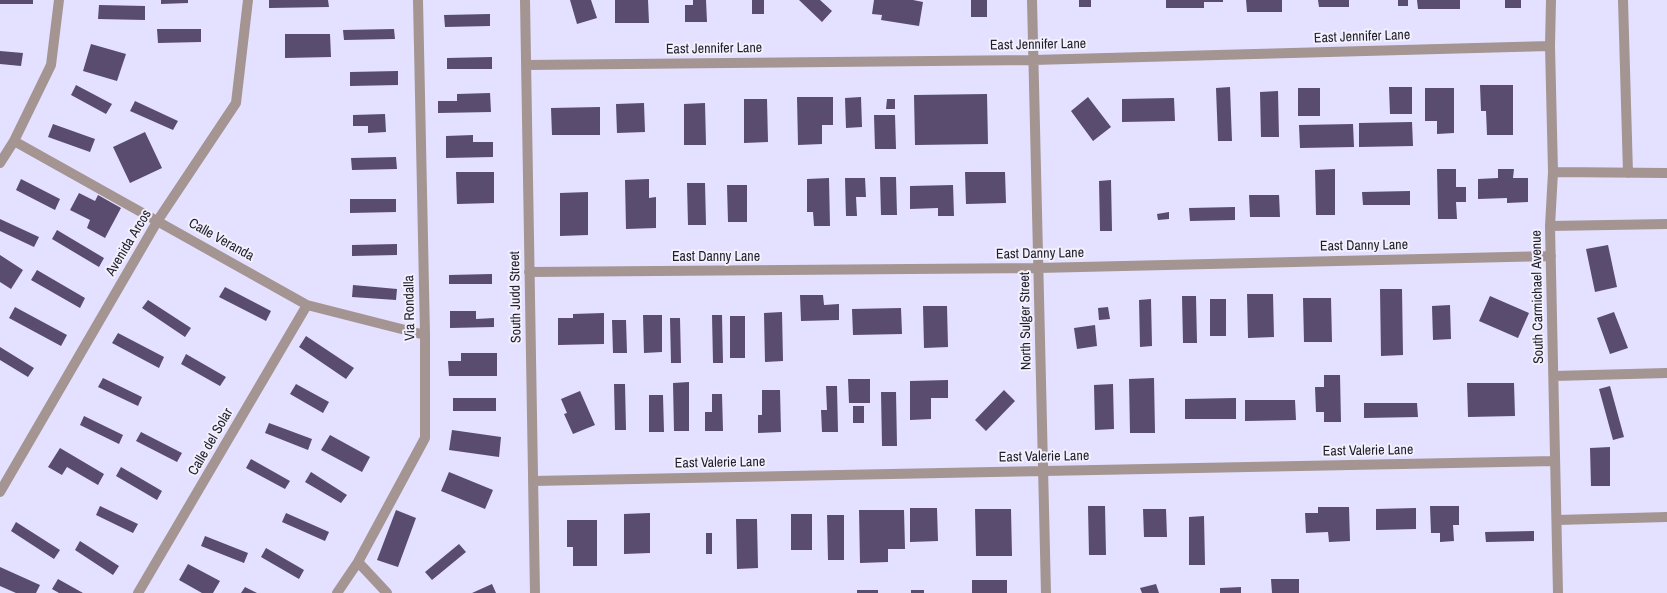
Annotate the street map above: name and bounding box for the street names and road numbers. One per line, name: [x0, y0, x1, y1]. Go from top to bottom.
street label: East Jennifer Lane: [1314, 27, 1410, 47]
street label: East Jennifer Lane: [990, 36, 1086, 54]
street label: East Jennifer Lane: [666, 40, 762, 58]
street label: Avenida Arcos: [103, 207, 155, 279]
street label: Calle Veranda: [185, 215, 257, 265]
street label: South Carmichael Avenue: [1528, 230, 1548, 364]
street label: East Danny Lane: [1320, 237, 1408, 255]
street label: East Danny Lane: [996, 245, 1084, 263]
street label: East Danny Lane: [672, 249, 760, 265]
street label: South Judd Street: [507, 251, 525, 343]
street label: North Sulger Street: [1017, 272, 1035, 370]
street label: Via Rondalla: [401, 275, 419, 341]
street label: Calle del Solar: [185, 405, 237, 479]
street label: East Valerie Lane: [1323, 442, 1413, 460]
street label: East Valerie Lane: [999, 448, 1089, 466]
street label: East Valerie Lane: [675, 454, 765, 472]

